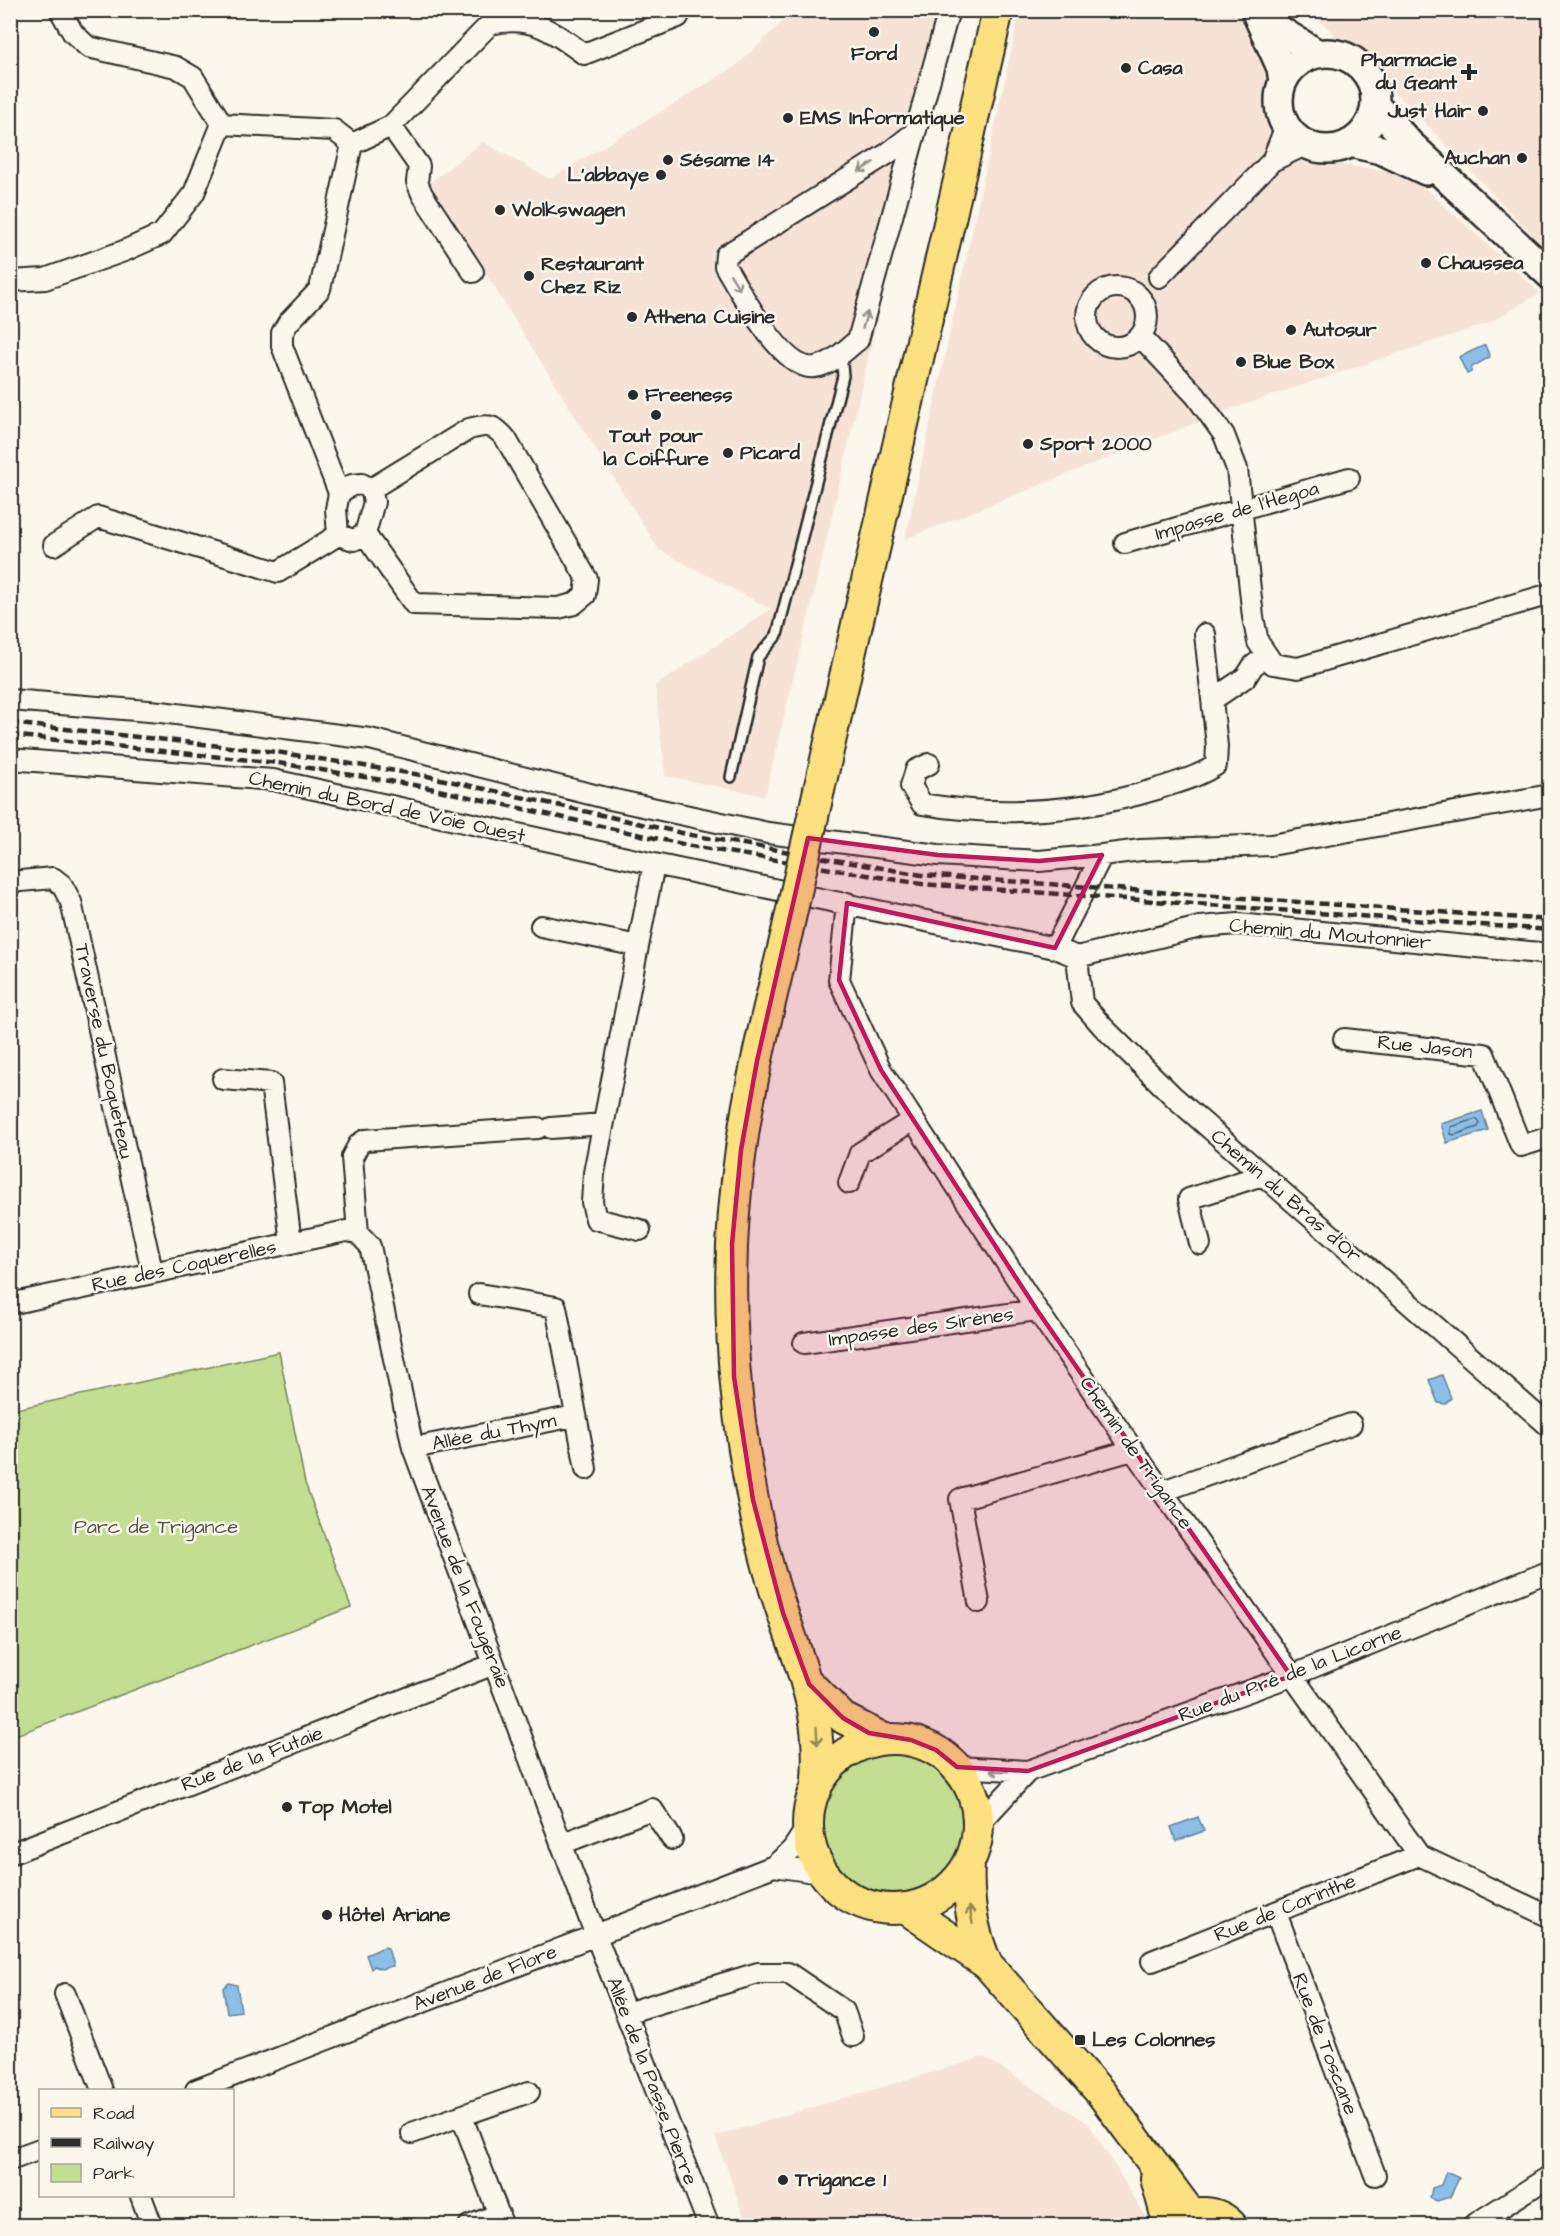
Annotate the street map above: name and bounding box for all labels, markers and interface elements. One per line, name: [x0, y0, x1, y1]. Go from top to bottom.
marker: Ford: [867, 25, 881, 39]
place label: Ford: [851, 40, 898, 68]
place label: Pharmacie du Geant: [1361, 46, 1458, 97]
place label: Casa: [1138, 54, 1183, 82]
marker: Casa: [1119, 61, 1133, 75]
marker: Pharmacie du Geant: [1462, 65, 1476, 79]
place label: Just Hair: [1387, 97, 1472, 125]
place label: EMS Informatique: [800, 104, 965, 132]
marker: Just Hair: [1476, 104, 1490, 118]
marker: EMS Informatique: [781, 111, 795, 125]
place label: Auchan: [1444, 144, 1510, 172]
place label: Sésame 14: [679, 146, 775, 174]
marker: Auchan: [1515, 151, 1529, 165]
marker: Sésame 14: [661, 153, 675, 167]
place label: L'abbaye: [567, 161, 649, 190]
one-way arrow: [858, 161, 875, 173]
marker: L'abbaye: [654, 168, 668, 182]
place label: Wolkswagen: [511, 196, 625, 225]
marker: Wolkswagen: [493, 203, 507, 217]
place label: Chaussea: [1438, 249, 1524, 277]
place label: Restaurant Chez Riz: [541, 250, 645, 301]
marker: Chaussea: [1419, 256, 1433, 270]
marker: Restaurant Chez Riz: [522, 269, 536, 283]
one-way arrow: [730, 273, 742, 290]
place label: Athena Cuisine: [644, 303, 775, 331]
marker: Athena Cuisine: [625, 310, 639, 324]
one-way arrow: [860, 311, 871, 330]
place label: Autosur: [1303, 316, 1378, 344]
marker: Autosur: [1284, 323, 1298, 337]
place label: Blue Box: [1253, 348, 1335, 376]
marker: Blue Box: [1234, 355, 1248, 369]
place label: Freeness: [645, 381, 732, 409]
marker: Freeness: [626, 388, 640, 402]
marker: Tout pour la Coiffure: [649, 408, 663, 422]
place label: Tout pour la Coiffure: [603, 422, 709, 473]
place label: Sport 2000: [1039, 430, 1152, 458]
marker: Sport 2000: [1021, 437, 1035, 451]
place label: Picard: [740, 439, 801, 467]
marker: Picard: [721, 446, 735, 460]
street label: Impasse de l'Hegoa: [1152, 474, 1322, 549]
street label: Chemin du Bord de Voie Ouest: [246, 764, 528, 850]
street label: Chemin du Moutonnier: [1228, 911, 1432, 957]
street label: Traverse du Boqueteau: [68, 941, 140, 1161]
street label: Rue Jason: [1376, 1028, 1474, 1066]
street label: Chemin du Bras d'Or: [1205, 1123, 1367, 1269]
street label: Rue des Coquerelles: [89, 1233, 279, 1299]
street label: Impasse des Sirènes: [827, 1300, 1015, 1354]
street label: Chemin de Trigance: [1072, 1371, 1199, 1536]
street label: Allée du Thym: [429, 1406, 559, 1459]
street label: Avenue de la Fougeraie: [412, 1482, 517, 1693]
park label: Parc de Trigance: [74, 1513, 238, 1542]
street label: Rue du Pré de la Licorne: [1174, 1618, 1406, 1730]
street label: Rue de la Futaie: [177, 1719, 327, 1799]
one-way arrow: [812, 1726, 823, 1746]
one-way arrow: [989, 1765, 1009, 1776]
place label: Top Motel: [298, 1793, 392, 1821]
marker: Top Motel: [280, 1800, 294, 1814]
street label: Rue de Corinthe: [1210, 1867, 1360, 1949]
place label: Hôtel Ariane: [339, 1901, 450, 1929]
one-way arrow: [965, 1906, 976, 1925]
marker: Hôtel Ariane: [320, 1908, 334, 1922]
street label: Avenue de Flore: [409, 1938, 561, 2018]
street label: Rue de Toscane: [1285, 1969, 1365, 2119]
street label: Allée de la Passe Pierre: [599, 1973, 705, 2189]
place label: Les Colonnes: [1092, 2026, 1215, 2054]
marker: Les Colonnes: [1073, 2033, 1087, 2047]
legend: [39, 2089, 234, 2197]
text: Road: [93, 2101, 134, 2126]
text: Railway: [93, 2131, 154, 2157]
text: Park: [93, 2161, 135, 2186]
place label: Trigance 1: [794, 2166, 886, 2195]
marker: Trigance 1: [776, 2173, 790, 2187]

